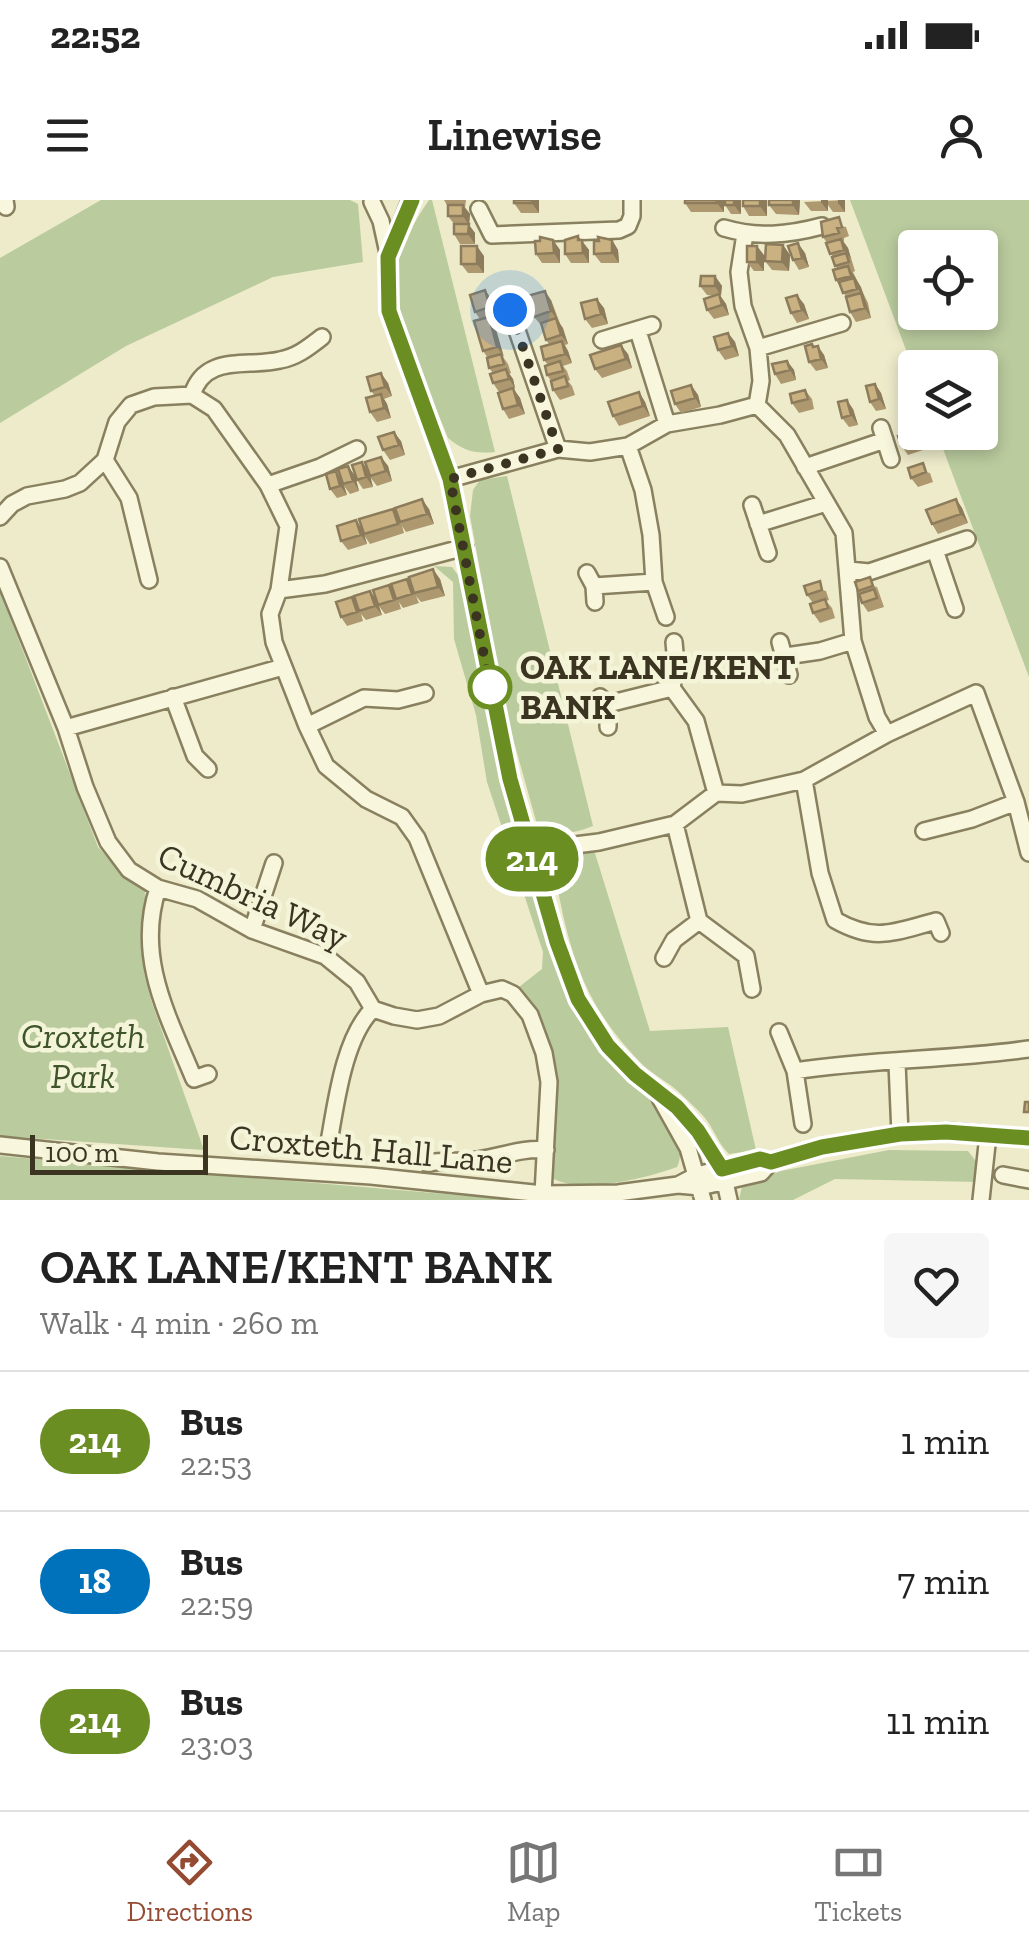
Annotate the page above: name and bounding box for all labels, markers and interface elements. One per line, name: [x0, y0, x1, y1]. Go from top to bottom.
text: 22:52: [50, 12, 140, 58]
icon: menu: [40, 108, 95, 163]
text: Linewise: [427, 108, 602, 162]
icon: person: [934, 108, 989, 163]
map controls: [898, 230, 998, 450]
button: locate: [898, 230, 998, 330]
your location: [485, 285, 535, 335]
button: layers: [898, 350, 998, 450]
place label: OAK LANE/KENT BANK: [520, 646, 796, 728]
marker: OAK LANE/KENT BANK: [469, 666, 511, 708]
line badge: 214: [474, 826, 590, 892]
street label: Cumbria Way: [151, 834, 355, 958]
text: 214: [506, 838, 558, 880]
park label: Croxteth Park: [21, 1015, 145, 1097]
street label: Croxteth Hall Lane: [228, 1116, 514, 1182]
scale bar: [30, 1130, 208, 1174]
text: 100 m: [45, 1136, 119, 1169]
button: heart: [884, 1233, 989, 1338]
text: OAK LANE/KENT BANK: [40, 1238, 552, 1295]
text: Walk · 4 min · 260 m: [40, 1304, 318, 1342]
text: Bus: [180, 1399, 243, 1445]
text: 1 min: [901, 1418, 989, 1464]
text: 214: [69, 1420, 121, 1462]
text: 22:53: [180, 1445, 252, 1483]
text: Bus: [180, 1539, 243, 1585]
text: 7 min: [897, 1558, 989, 1604]
text: 18: [78, 1560, 112, 1602]
text: 22:59: [180, 1585, 254, 1623]
text: Bus: [180, 1679, 243, 1725]
text: 11 min: [886, 1698, 989, 1744]
text: 214: [69, 1700, 121, 1742]
text: 23:03: [180, 1725, 253, 1763]
tab: Directions: [127, 1835, 253, 1928]
tab: Map: [506, 1835, 561, 1928]
tab: Tickets: [814, 1835, 902, 1928]

